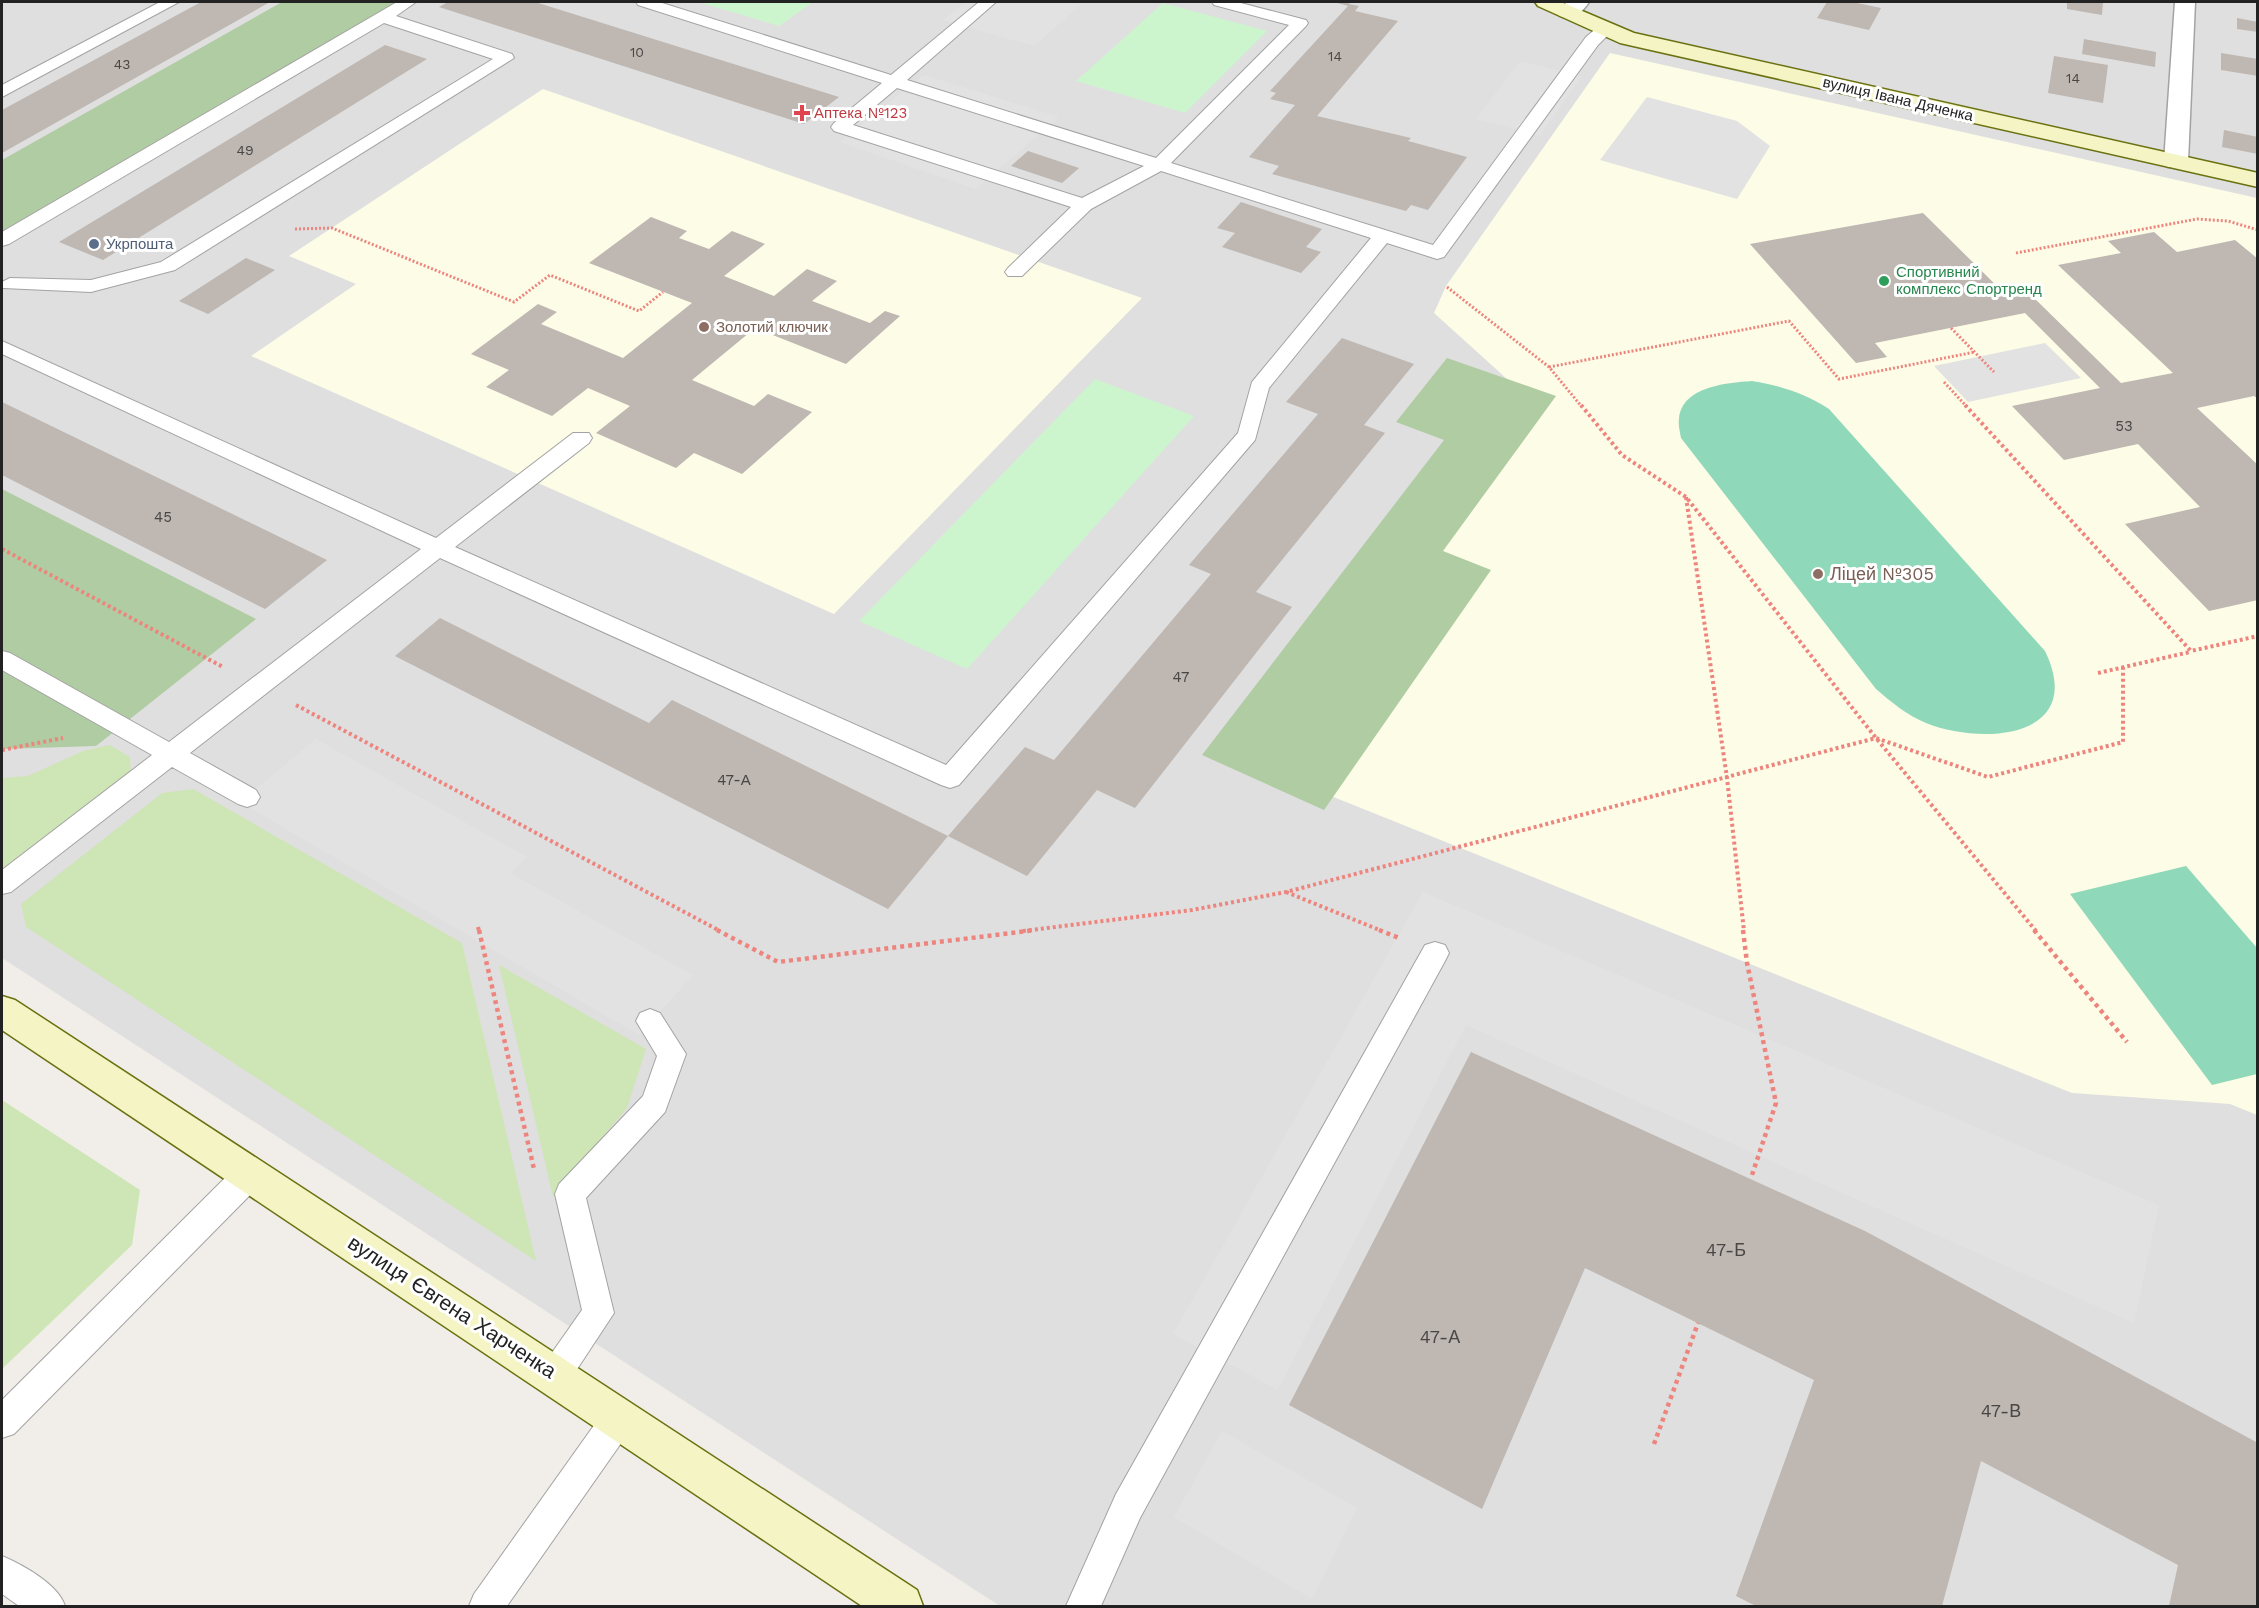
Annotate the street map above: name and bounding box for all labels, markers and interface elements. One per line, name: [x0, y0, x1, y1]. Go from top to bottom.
house number: 10: [630, 44, 644, 60]
house number: 14: [1328, 48, 1342, 64]
house number: 43: [114, 56, 130, 72]
house number: 14: [2066, 70, 2080, 86]
street label: вулиця Івана Дяченка: [1821, 73, 1976, 125]
place label: Аптека №123: [814, 104, 907, 122]
marker: Аптека №123: [795, 106, 809, 120]
house number: 49: [236, 142, 254, 158]
place label: Укрпошта: [106, 235, 174, 253]
marker: Укрпошта: [87, 237, 101, 251]
place label: Спортивний комплекс Спортренд: [1896, 263, 2042, 298]
marker: Спортивний комплекс Спортренд: [1877, 274, 1891, 288]
place label: Золотий ключик: [716, 318, 828, 336]
marker: Золотий ключик: [697, 320, 711, 334]
house number: 53: [2115, 417, 2133, 435]
house number: 45: [154, 508, 172, 526]
place label: Ліцей №305: [1830, 563, 1934, 584]
marker: Ліцей №305: [1811, 567, 1825, 581]
house number: 47: [1173, 668, 1189, 686]
house number: 47-А: [717, 771, 751, 789]
street label: вулиця Євгена Харченка: [343, 1230, 561, 1383]
house number: 47-Б: [1706, 1239, 1746, 1260]
house number: 47-А: [1420, 1326, 1460, 1347]
house number: 47-В: [1981, 1400, 2021, 1421]

